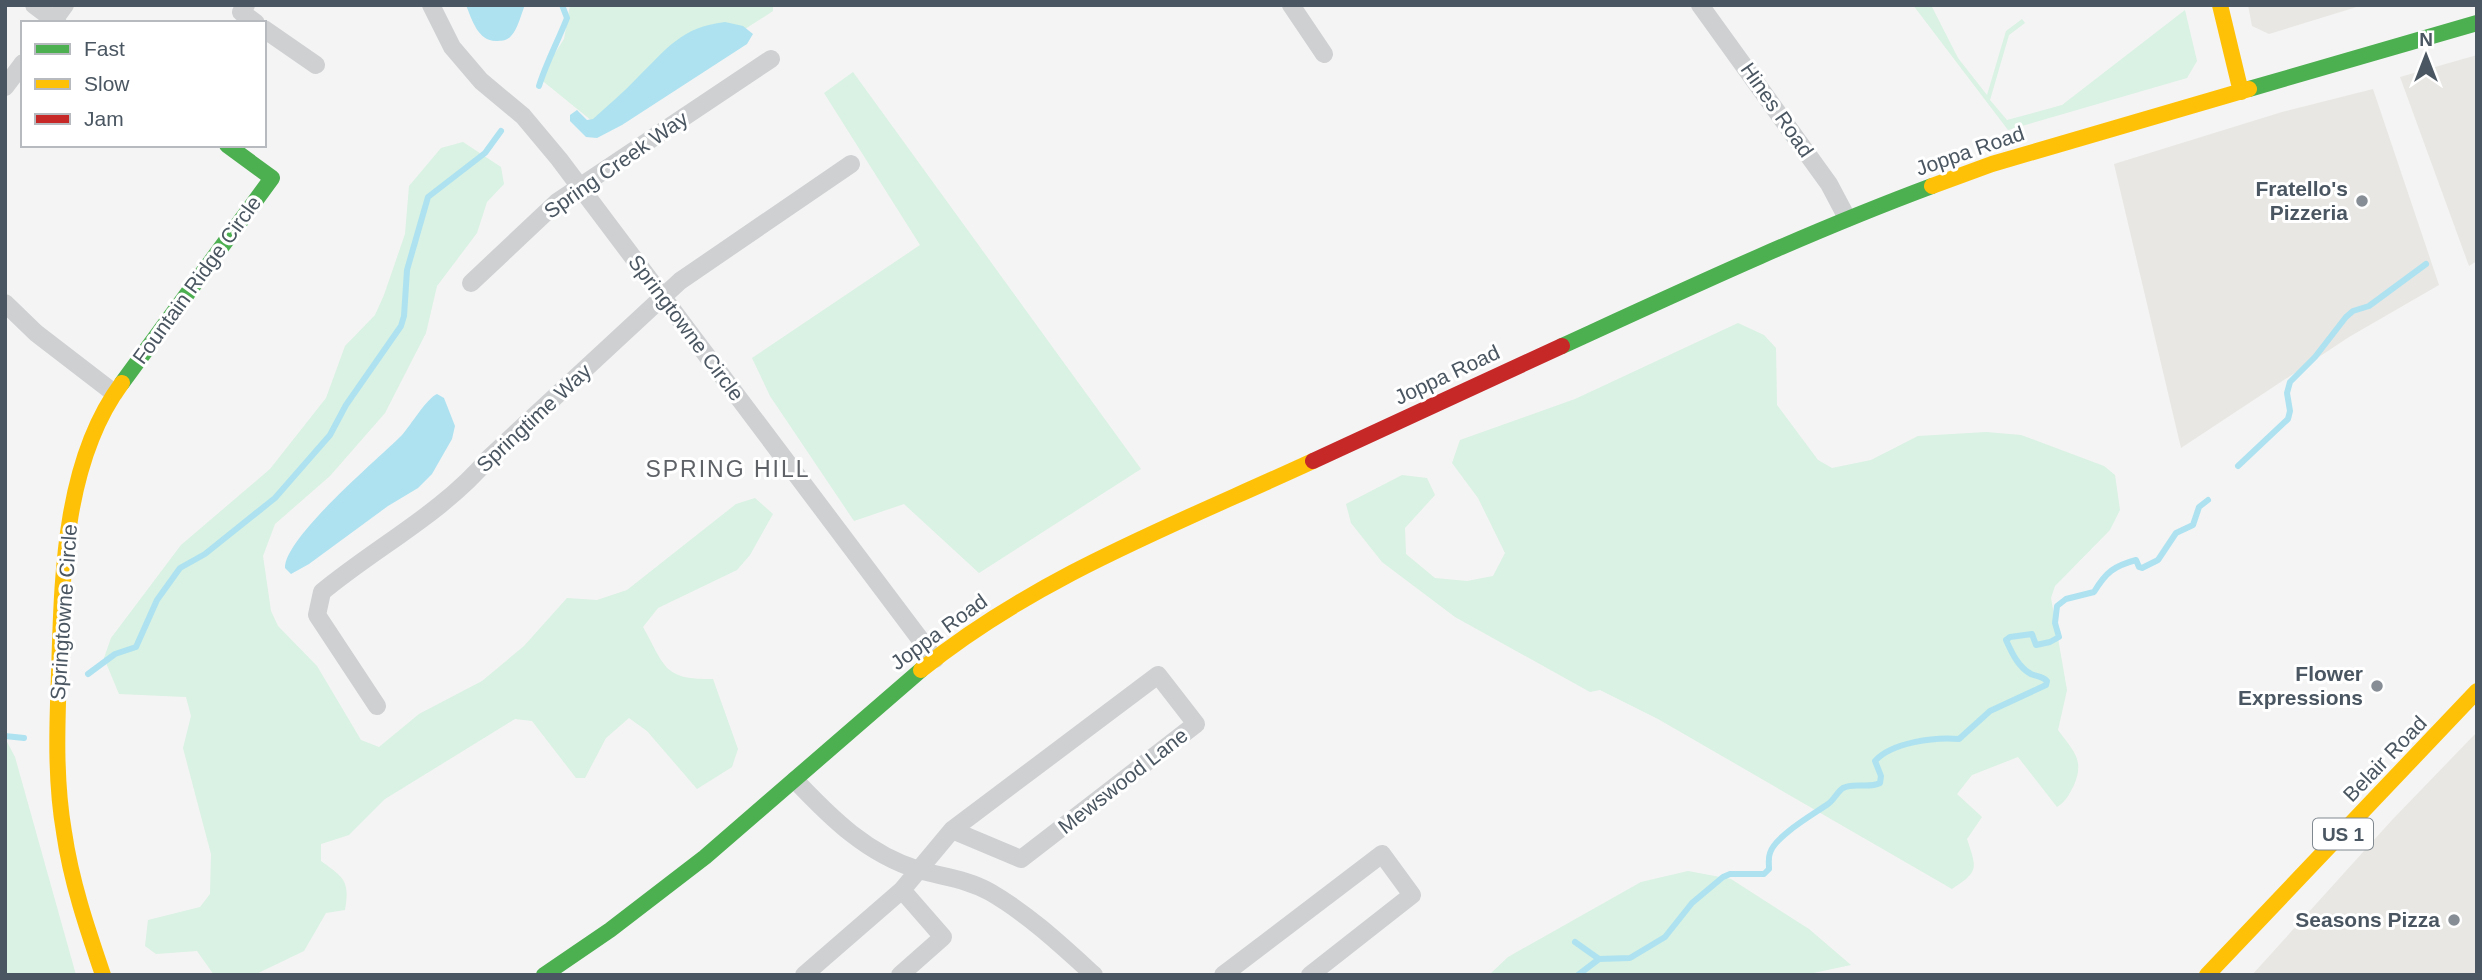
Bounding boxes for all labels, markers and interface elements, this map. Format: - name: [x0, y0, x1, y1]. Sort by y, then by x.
- legend: [21, 21, 266, 147]
- north arrow: [2391, 21, 2461, 91]
- text: N: [2419, 29, 2433, 50]
- text: Fast: [84, 37, 125, 60]
- street label: Hines Road: [1737, 58, 1818, 161]
- text: Slow: [84, 72, 130, 95]
- street label: Spring Creek Way: [540, 106, 692, 223]
- text: Jam: [84, 107, 124, 130]
- street label: Joppa Road: [1913, 121, 2027, 180]
- place label: Fratello's Pizzeria: [2255, 177, 2348, 224]
- street label: Fountain Ridge Circle: [128, 191, 265, 368]
- marker: Fratello's Pizzeria: [2354, 193, 2370, 209]
- street label: Springtowne Circle: [624, 250, 749, 405]
- street label: Joppa Road: [1391, 340, 1503, 409]
- street label: Springtime Way: [472, 359, 596, 476]
- district label: SPRING HILL: [645, 456, 811, 482]
- street label: Springtowne Circle: [46, 523, 81, 701]
- street label: Joppa Road: [886, 589, 991, 674]
- place label: Flower Expressions: [2238, 662, 2363, 709]
- marker: Flower Expressions: [2369, 678, 2385, 694]
- street label: Belair Road: [2338, 711, 2431, 806]
- street label: Mewswood Lane: [1054, 723, 1192, 838]
- road number: US 1: [2313, 818, 2373, 849]
- place label: Seasons Pizza: [2295, 908, 2440, 931]
- marker: Seasons Pizza: [2446, 912, 2462, 928]

